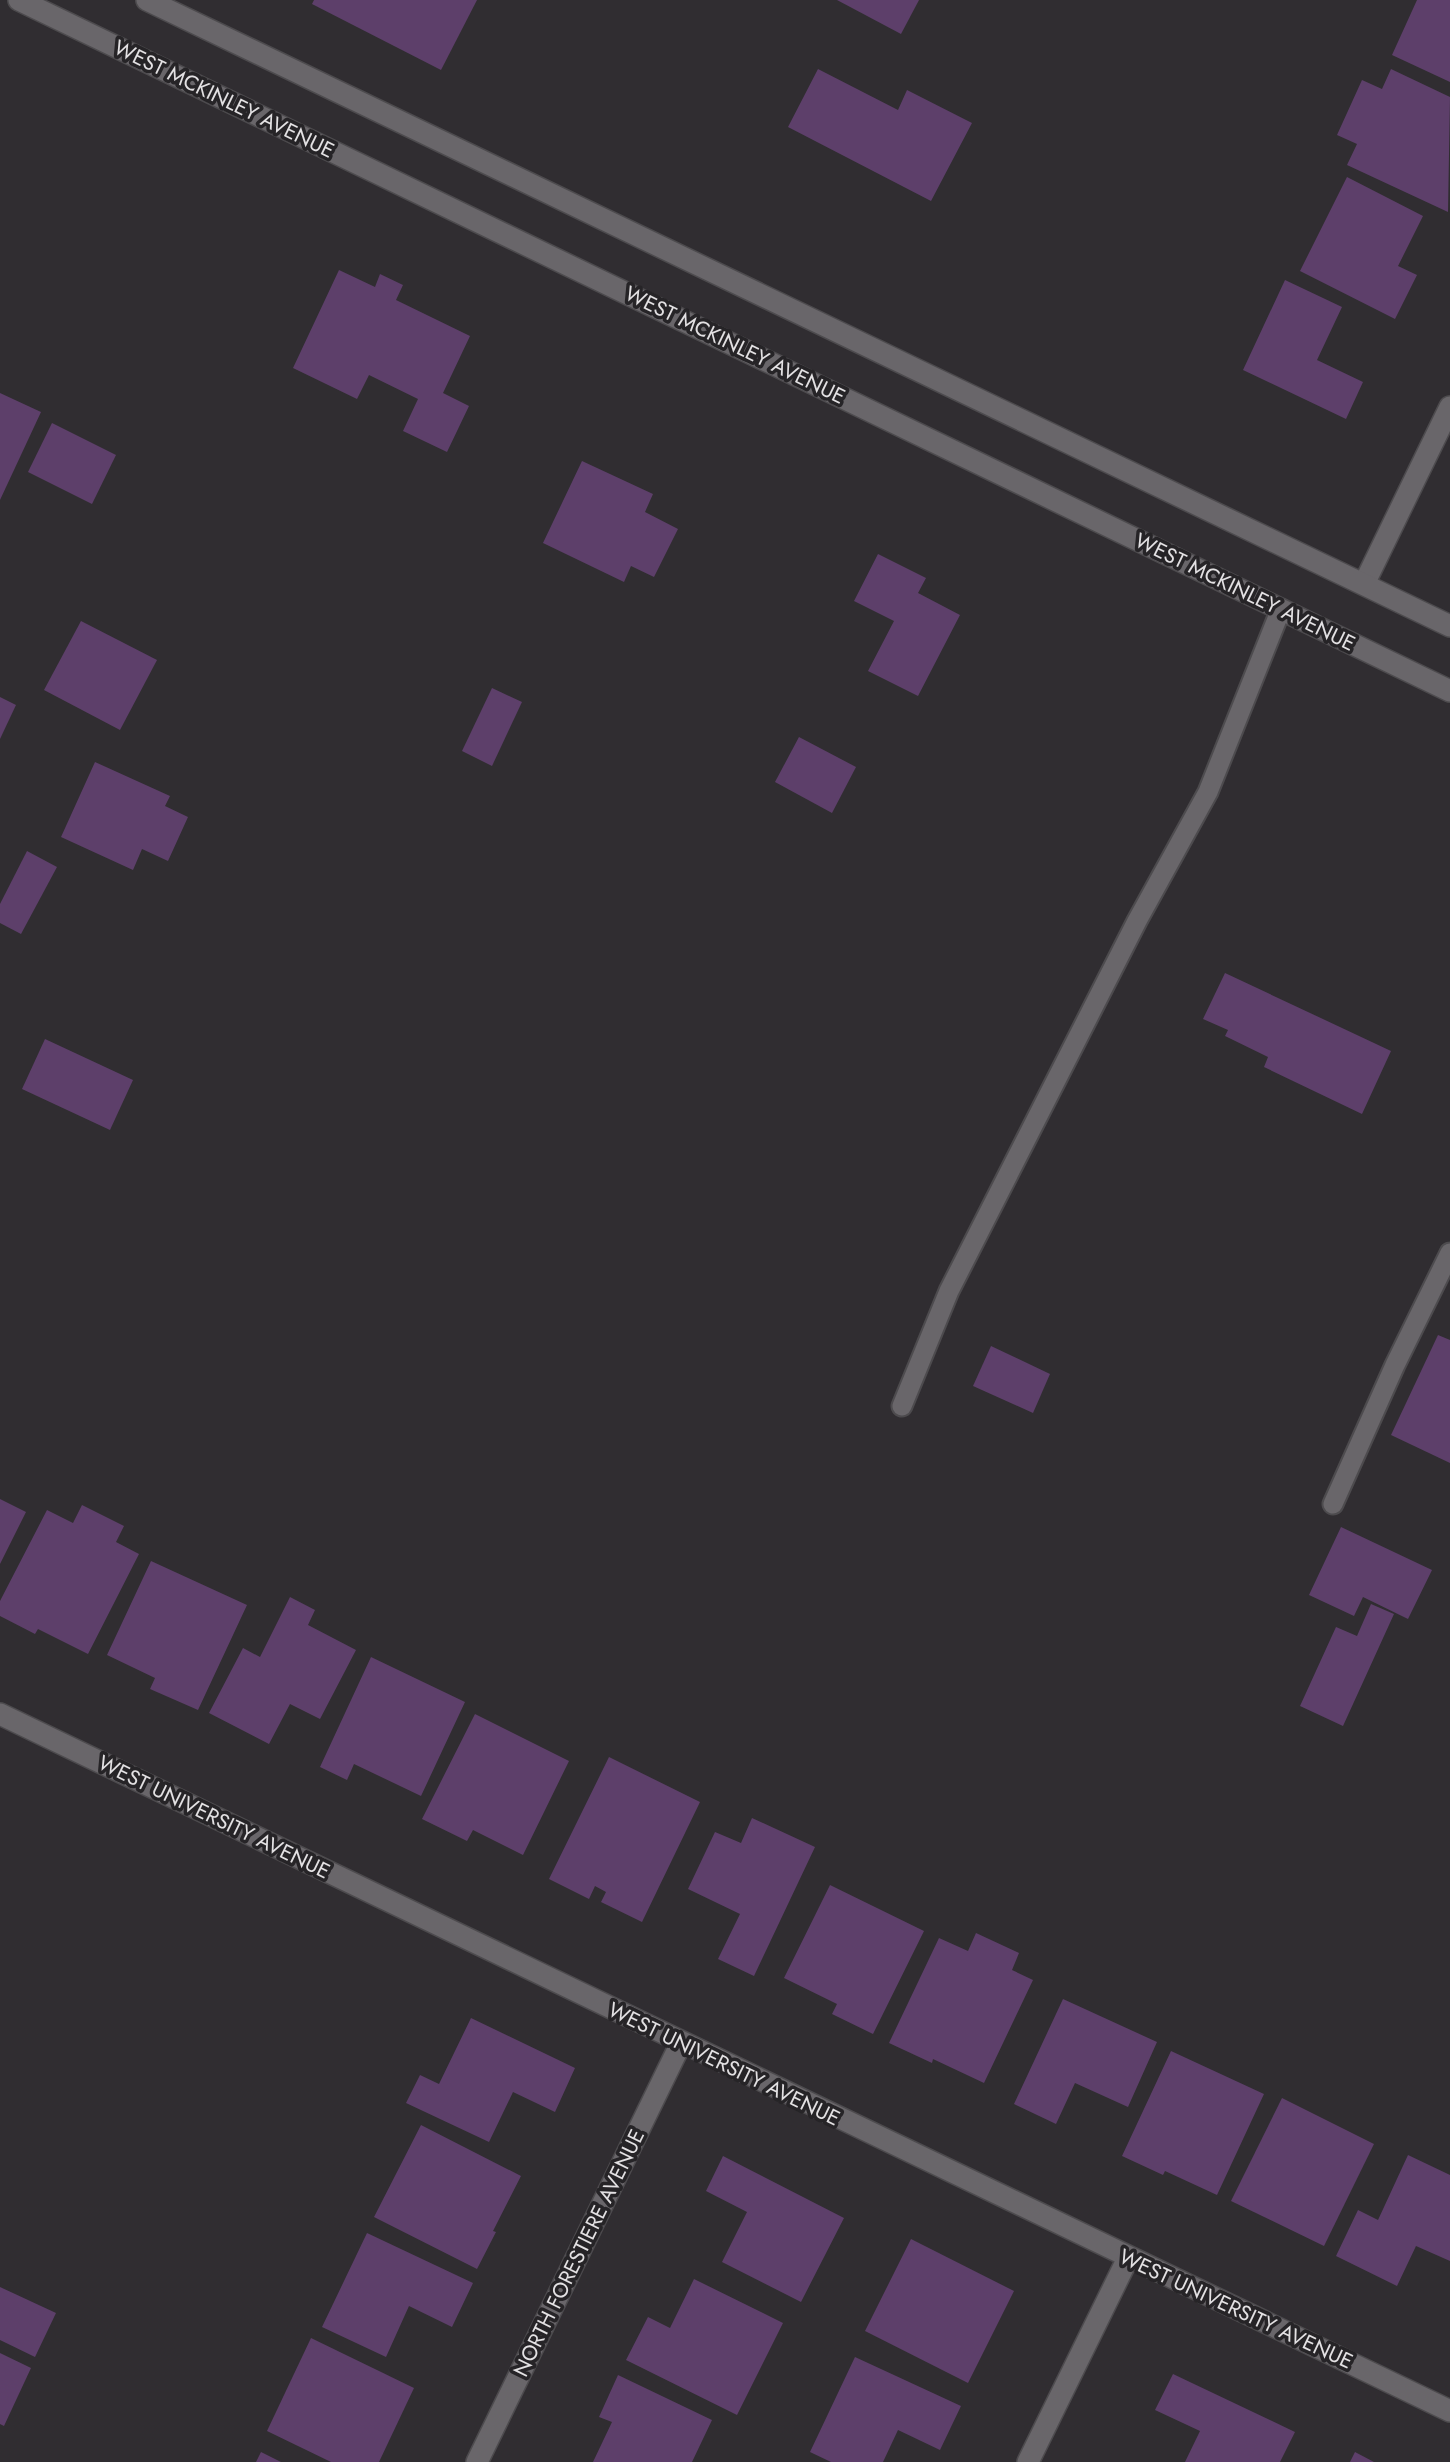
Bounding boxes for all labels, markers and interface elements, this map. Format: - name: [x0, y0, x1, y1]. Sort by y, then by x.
- street label: WEST MCKINLEY AVENUE: [109, 33, 339, 165]
- street label: WEST MCKINLEY AVENUE: [620, 279, 850, 411]
- street label: WEST MCKINLEY AVENUE: [1130, 526, 1360, 658]
- street label: WEST UNIVERSITY AVENUE: [93, 1748, 335, 1886]
- street label: WEST UNIVERSITY AVENUE: [603, 1995, 845, 2133]
- street label: NORTH FORESTIERE AVENUE: [506, 2124, 652, 2382]
- street label: WEST UNIVERSITY AVENUE: [1114, 2242, 1358, 2376]

